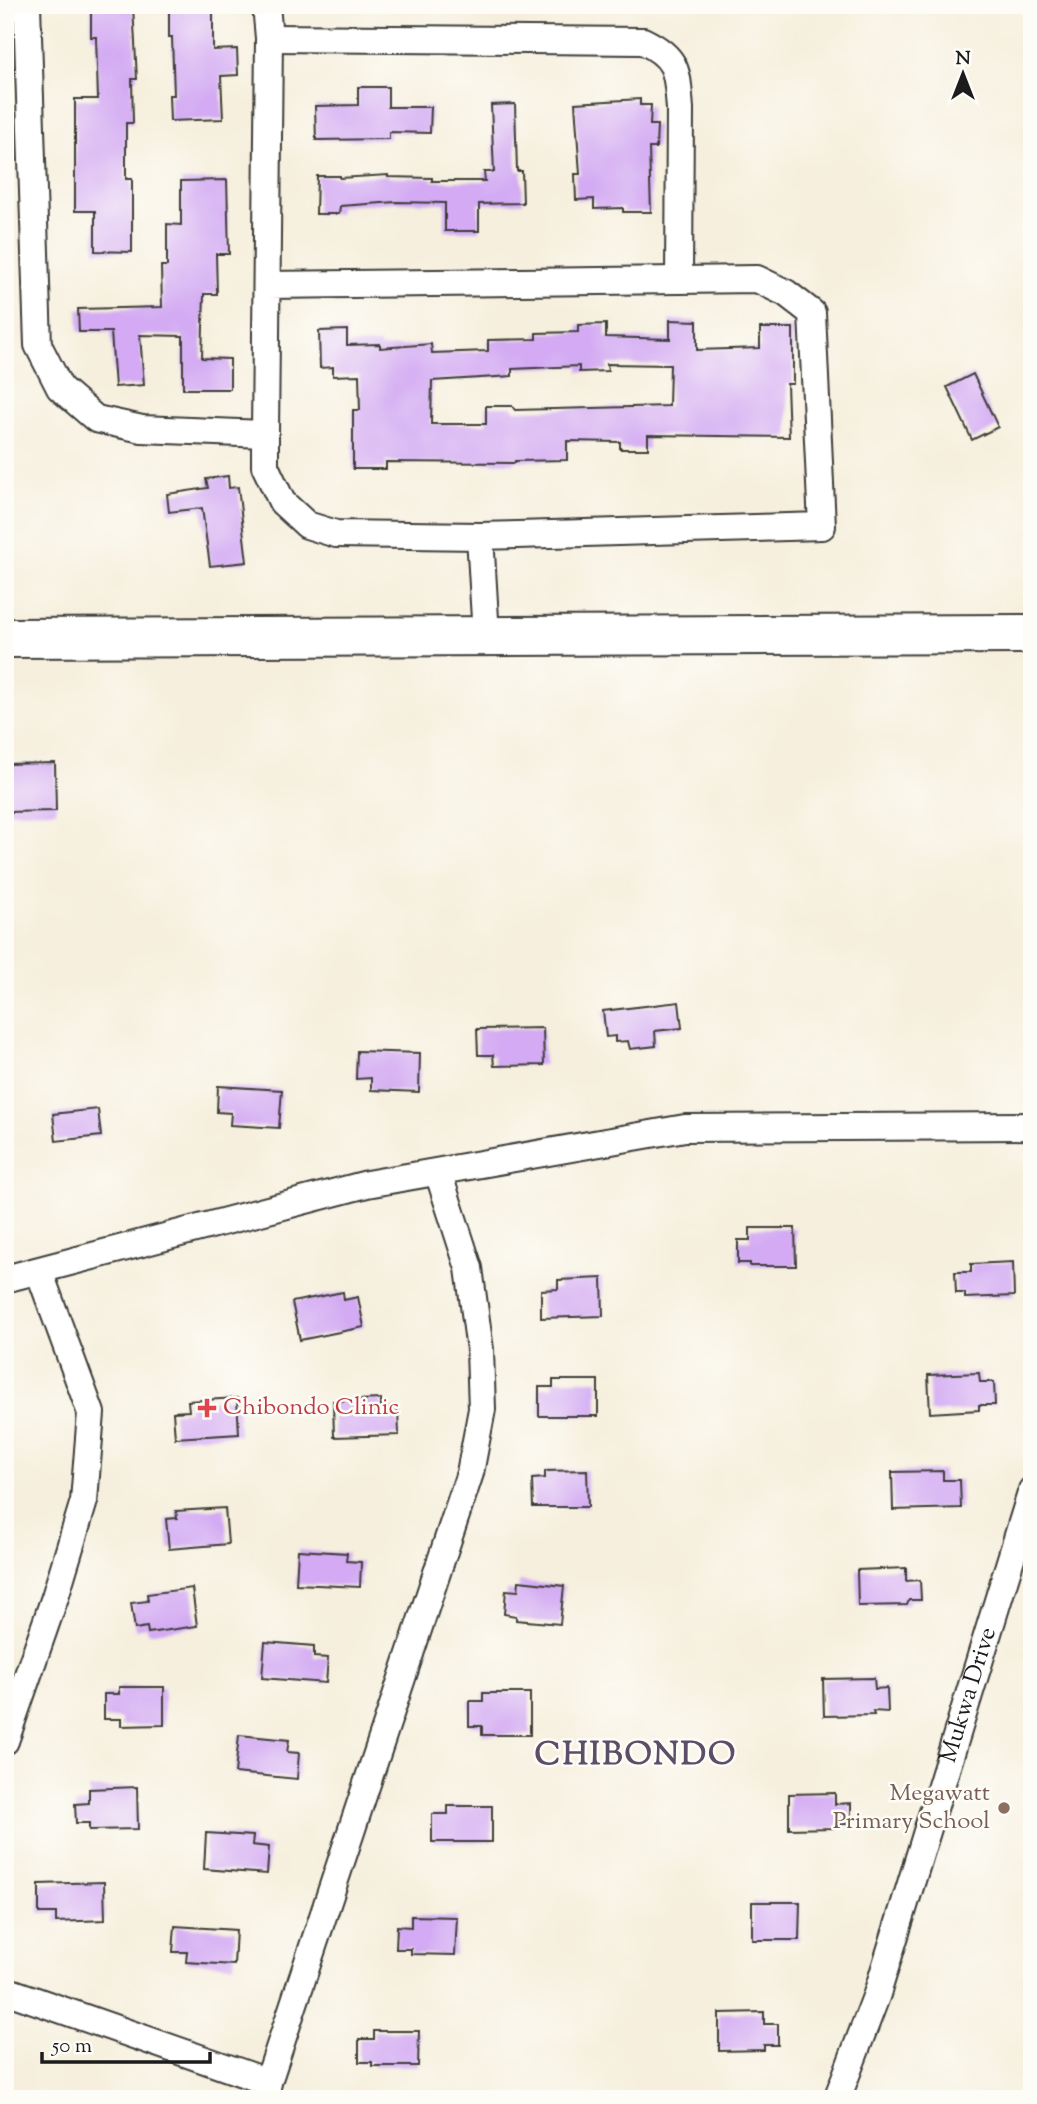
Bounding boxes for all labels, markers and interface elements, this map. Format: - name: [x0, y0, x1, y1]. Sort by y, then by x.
- north arrow: [928, 38, 998, 108]
- text: N: [955, 46, 971, 73]
- place label: Chibondo Clinic: [223, 1391, 400, 1425]
- marker: Chibondo Clinic: [197, 1398, 217, 1418]
- street label: Mukwa Drive: [932, 1623, 1006, 1767]
- district label: CHIBONDO: [535, 1733, 737, 1779]
- place label: Megawatt Primary School: [833, 1777, 990, 1839]
- marker: Megawatt Primary School: [996, 1800, 1012, 1816]
- scale bar: [42, 2020, 210, 2064]
- text: 50 m: [51, 2032, 92, 2062]

